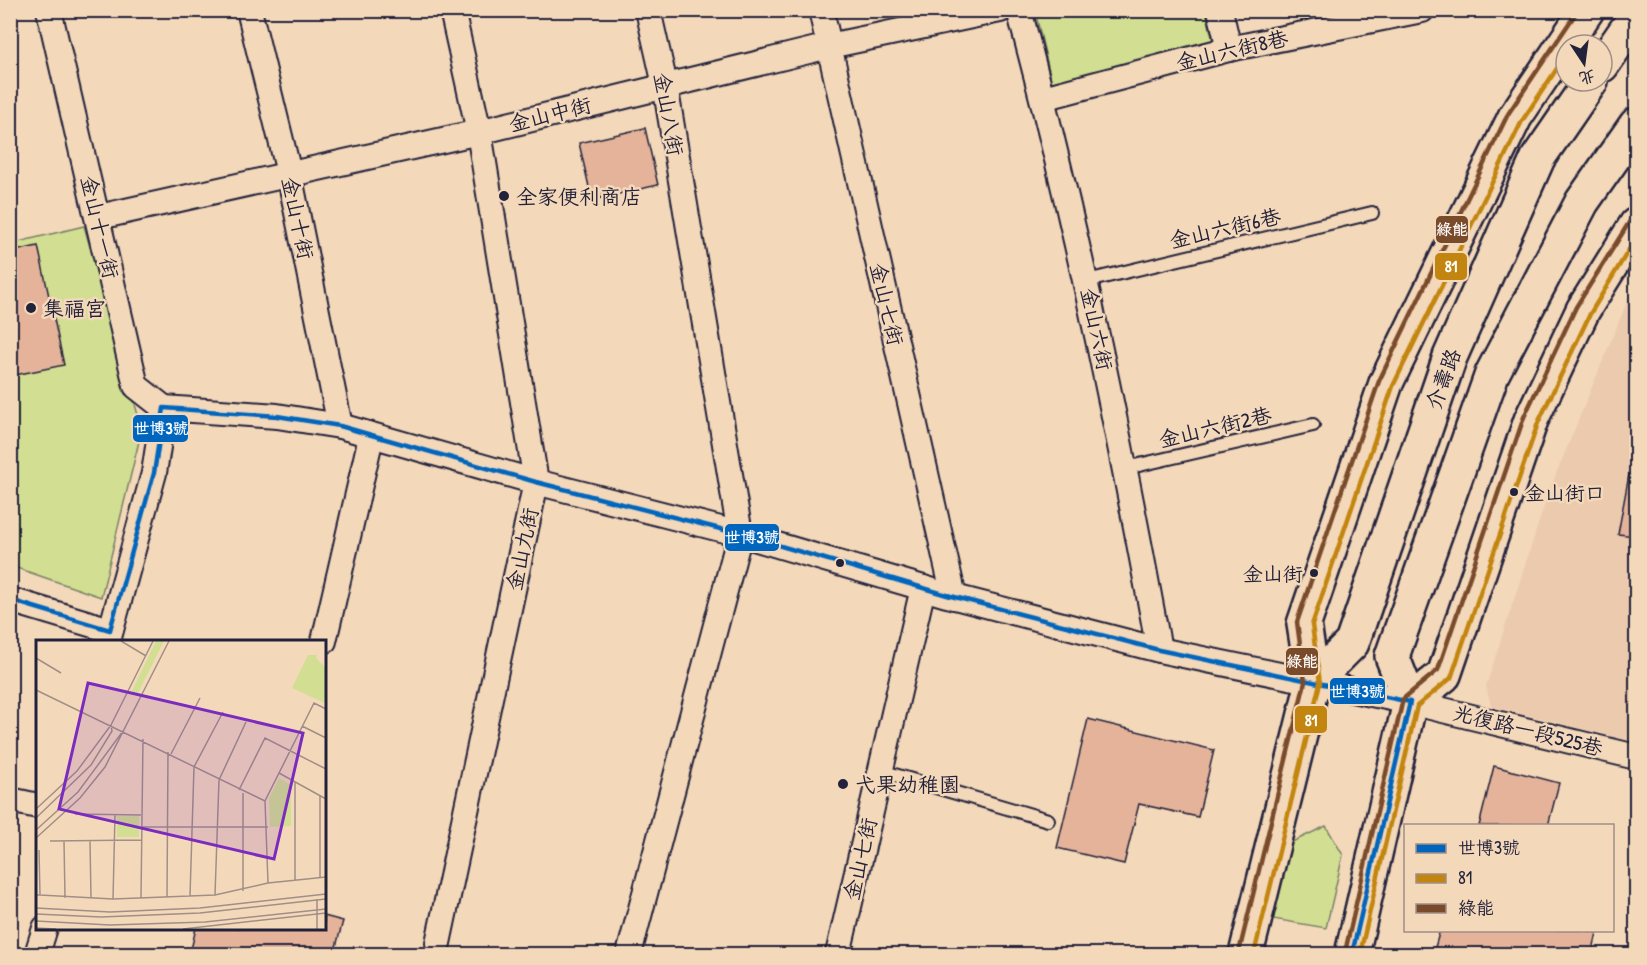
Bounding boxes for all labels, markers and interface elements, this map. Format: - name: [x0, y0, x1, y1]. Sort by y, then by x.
- street label: 金山六街8巷: [1173, 23, 1291, 77]
- north arrow: [1554, 33, 1614, 93]
- text: 北: [1577, 65, 1598, 90]
- street label: 金山八街: [647, 70, 691, 158]
- street label: 金山中街: [506, 90, 594, 138]
- street label: 金山十一街: [74, 173, 126, 281]
- street label: 金山十街: [275, 174, 321, 262]
- place label: 全家便利商店: [516, 182, 642, 211]
- marker: 全家便利商店: [497, 189, 511, 203]
- street label: 金山六街6巷: [1166, 201, 1284, 255]
- line badge: 綠能: [1435, 215, 1469, 244]
- text: 綠能: [1436, 218, 1468, 240]
- line badge: 81: [1434, 252, 1468, 281]
- text: 81: [1445, 255, 1458, 277]
- street label: 金山七街: [863, 260, 911, 348]
- street label: 金山六街: [1074, 285, 1120, 373]
- place label: 集福宮: [43, 294, 106, 323]
- marker: 集福宮: [24, 301, 38, 315]
- street label: 介壽路: [1419, 344, 1467, 414]
- street label: 金山六街2巷: [1156, 400, 1274, 454]
- line badge: 世博3號: [132, 414, 189, 443]
- text: 世博3號: [133, 417, 189, 439]
- place label: 金山街口: [1525, 479, 1605, 506]
- marker: 金山街口: [1508, 486, 1520, 498]
- street label: 金山九街: [499, 505, 545, 593]
- line badge: 世博3號: [724, 523, 780, 552]
- text: 世博3號: [724, 526, 780, 548]
- unlabelled marker: [834, 557, 846, 569]
- place label: 金山街: [1243, 560, 1303, 587]
- marker: 金山街: [1308, 567, 1320, 579]
- inset map: [36, 640, 326, 929]
- line badge: 綠能: [1285, 647, 1319, 676]
- text: 綠能: [1286, 650, 1318, 672]
- line badge: 世博3號: [1329, 677, 1386, 705]
- text: 世博3號: [1329, 680, 1385, 702]
- street label: 光復路一段525巷: [1450, 697, 1606, 763]
- line badge: 81: [1294, 705, 1328, 734]
- text: 81: [1305, 709, 1318, 731]
- place label: 弋果幼稚園: [855, 770, 960, 799]
- marker: 弋果幼稚園: [836, 777, 850, 791]
- street label: 金山七街: [836, 815, 884, 903]
- legend: [1404, 824, 1614, 932]
- text: 世博3號: [1458, 835, 1520, 860]
- text: 81: [1458, 865, 1472, 890]
- text: 綠能: [1458, 895, 1494, 920]

